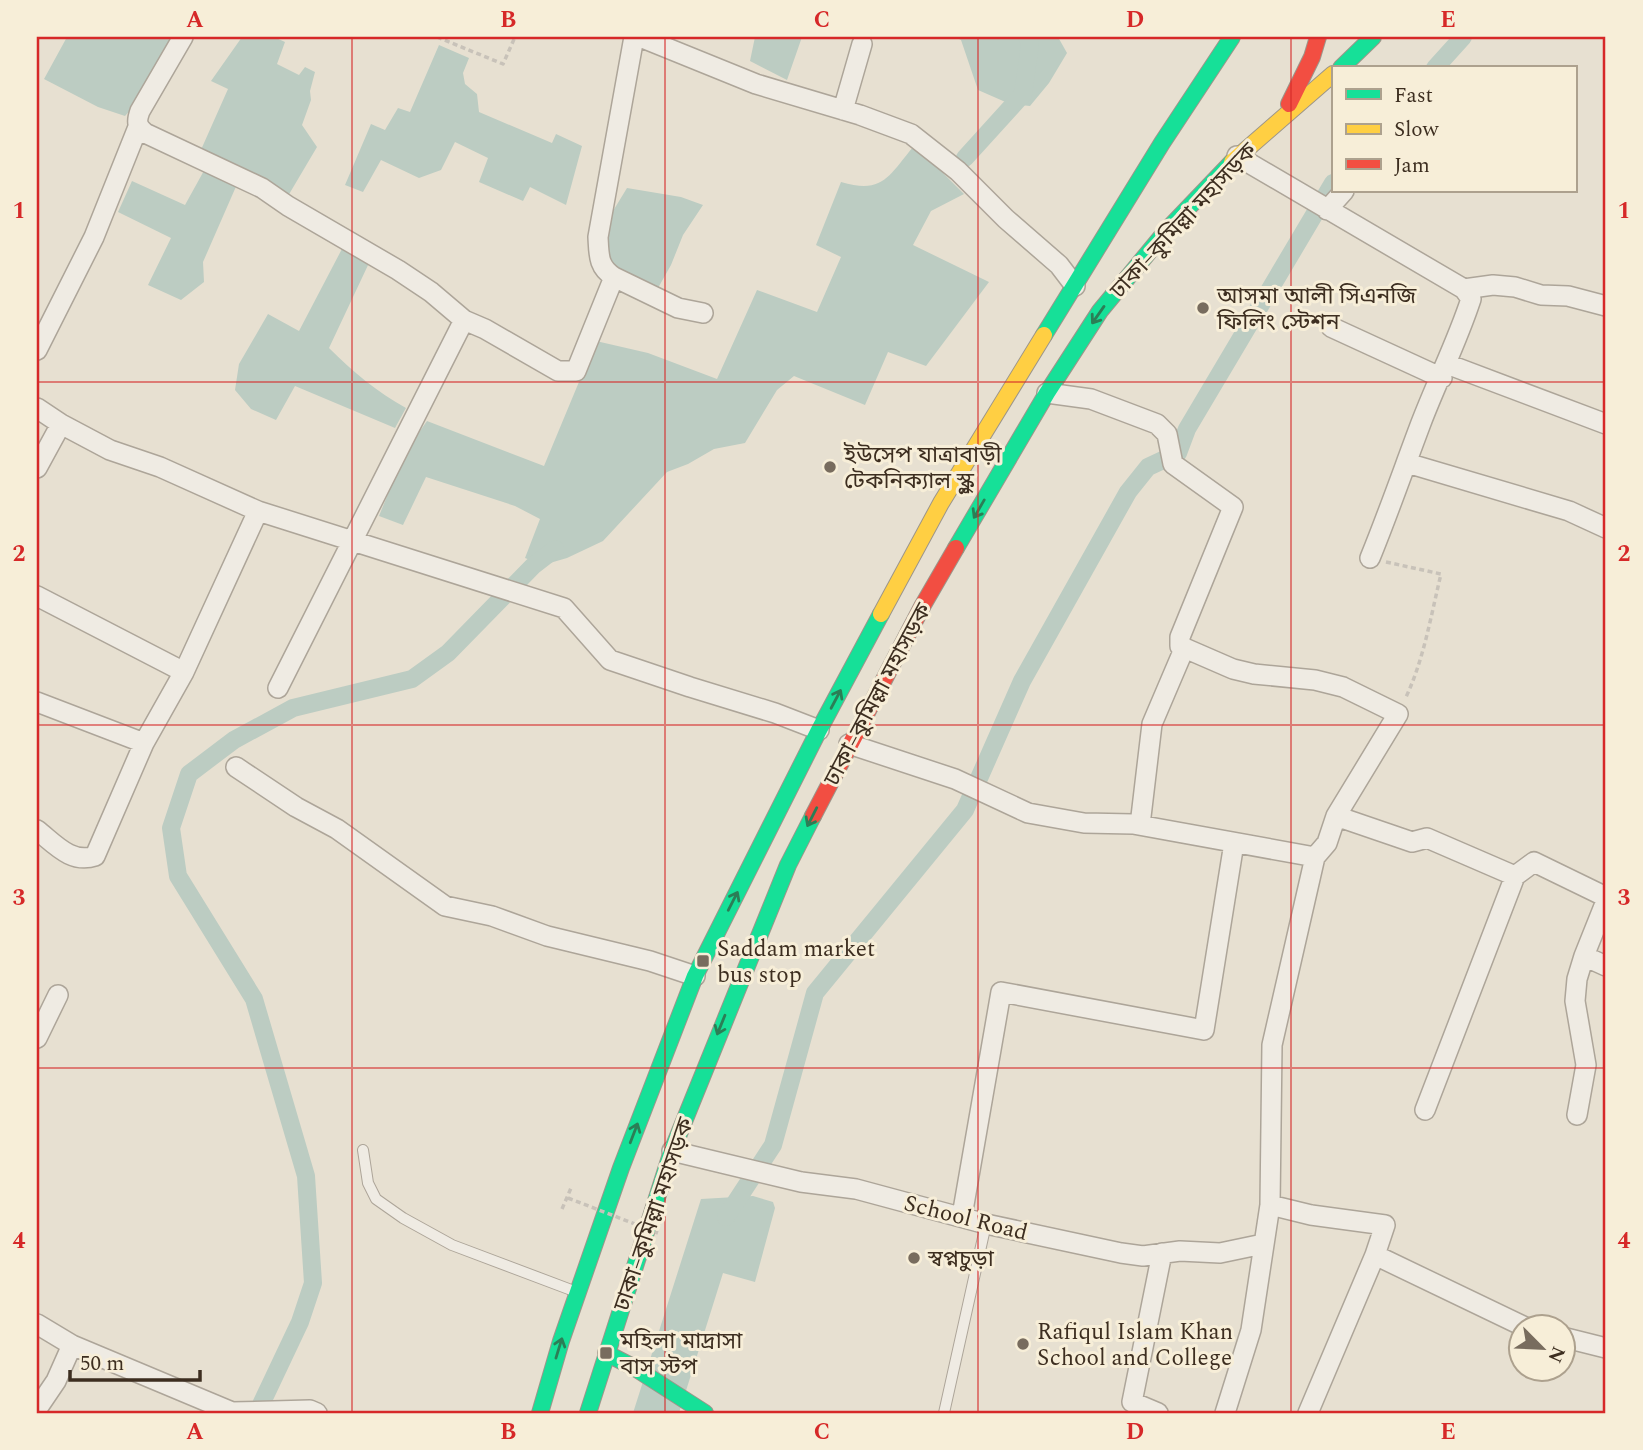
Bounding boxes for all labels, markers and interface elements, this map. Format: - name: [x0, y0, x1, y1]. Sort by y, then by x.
- text: A: [186, 3, 204, 38]
- text: B: [500, 3, 516, 38]
- text: C: [814, 3, 830, 38]
- text: D: [1126, 3, 1144, 38]
- text: E: [1440, 3, 1456, 38]
- legend: [1332, 66, 1576, 192]
- text: Fast: [1394, 80, 1433, 112]
- text: Slow: [1394, 114, 1440, 146]
- street label: ঢাকা–কুমিল্লা মহাসড়ক: [1102, 135, 1266, 308]
- text: Jam: [1394, 150, 1430, 182]
- text: 1: [13, 194, 25, 229]
- text: 1: [1618, 194, 1630, 229]
- place label: আসমা আলী সিএনজি ফিলিং স্টেশন: [1216, 279, 1417, 340]
- marker: আসমা আলী সিএনজি ফিলিং স্টেশন: [1195, 300, 1211, 316]
- one-way arrow: [1091, 305, 1105, 324]
- place label: ইউসেপ যাত্রাবাড়ী টেকনিক্যাল স্কুল: [843, 438, 1003, 499]
- marker: ইউসেপ যাত্রাবাড়ী টেকনিক্যাল স্কুল: [822, 459, 838, 475]
- one-way arrow: [972, 499, 986, 519]
- text: 2: [13, 537, 26, 572]
- text: 2: [1618, 537, 1631, 572]
- street label: ঢাকা–কুমিল্লা মহাসড়ক: [815, 597, 942, 793]
- one-way arrow: [829, 689, 843, 709]
- one-way arrow: [805, 806, 819, 827]
- text: 3: [13, 881, 26, 916]
- text: 3: [1618, 881, 1631, 916]
- one-way arrow: [726, 891, 740, 912]
- place label: Saddam market bus stop: [717, 932, 875, 993]
- marker: Saddam market bus stop: [695, 953, 711, 969]
- one-way arrow: [714, 1014, 727, 1035]
- street label: ঢাকা–কুমিল্লা মহাসড়ক: [605, 1113, 704, 1317]
- one-way arrow: [629, 1123, 642, 1145]
- street label: School Road: [900, 1186, 1031, 1251]
- text: 4: [13, 1224, 26, 1259]
- text: 4: [1618, 1224, 1631, 1259]
- place label: স্বপ্নচুড়া: [927, 1242, 995, 1277]
- marker: স্বপ্নচুড়া: [906, 1250, 922, 1266]
- north arrow: [1506, 1314, 1576, 1384]
- place label: Rafiqul Islam Khan School and College: [1037, 1315, 1233, 1376]
- place label: মহিলা মাদ্রাসা বাস স্টপ: [619, 1324, 743, 1385]
- marker: Rafiqul Islam Khan School and College: [1015, 1336, 1031, 1352]
- one-way arrow: [553, 1337, 566, 1359]
- scale bar: [70, 1338, 200, 1382]
- text: N: [1540, 1341, 1573, 1367]
- marker: মহিলা মাদ্রাসা বাস স্টপ: [598, 1345, 614, 1361]
- text: 50 m: [80, 1348, 124, 1380]
- text: A: [186, 1415, 204, 1450]
- text: B: [500, 1415, 516, 1450]
- text: C: [814, 1415, 830, 1450]
- text: D: [1126, 1415, 1144, 1450]
- text: E: [1440, 1415, 1456, 1450]

